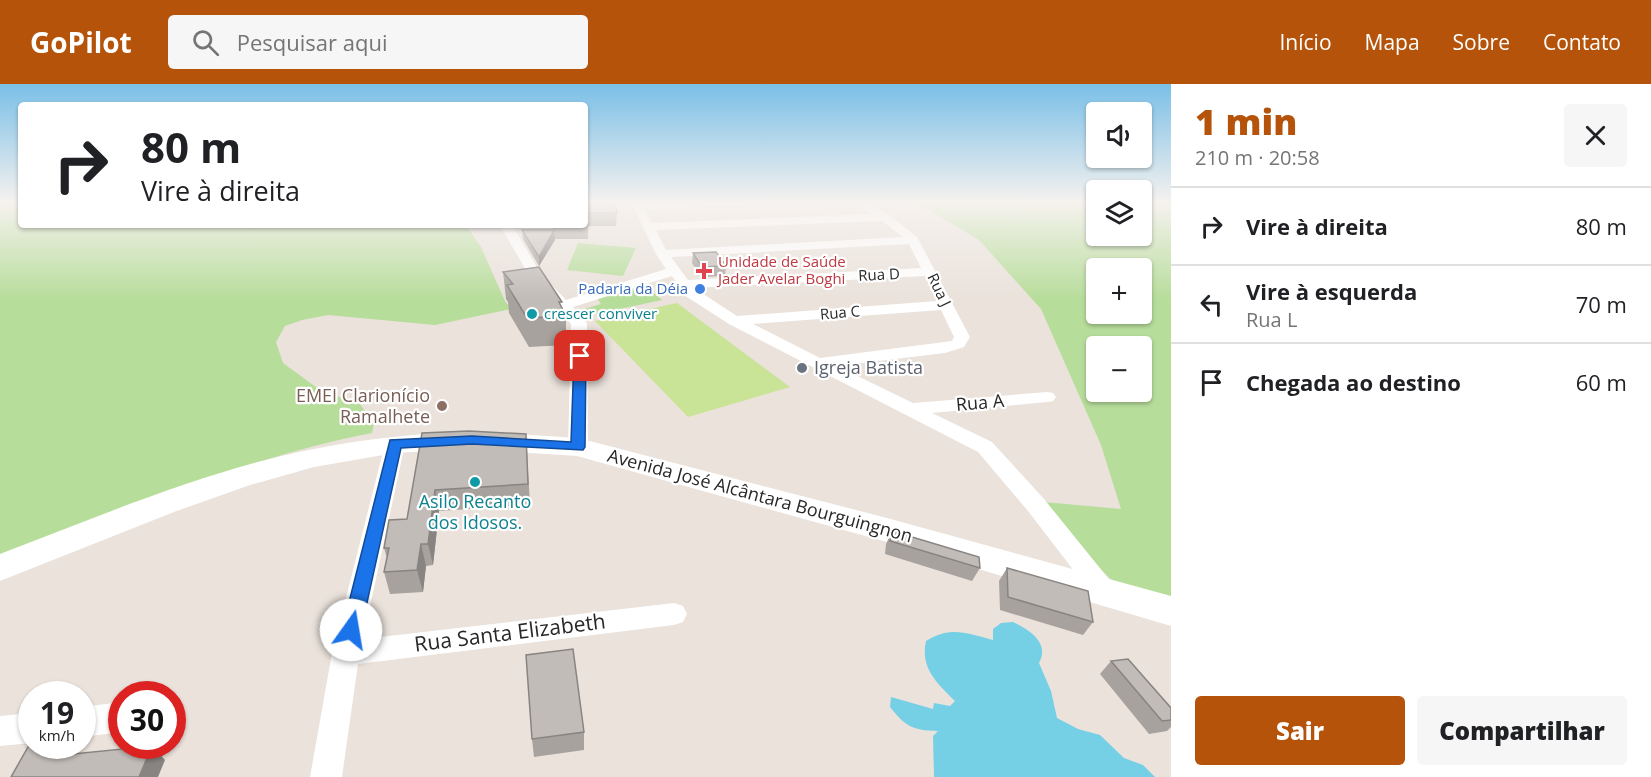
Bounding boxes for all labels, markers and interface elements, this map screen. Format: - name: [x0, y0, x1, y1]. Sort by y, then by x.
- search box: [168, 15, 588, 69]
- text: GoPilot: [30, 23, 132, 61]
- icon: search: [189, 26, 222, 59]
- text: Pesquisar aqui: [237, 27, 388, 57]
- text: Início: [1279, 28, 1332, 56]
- text: Mapa: [1365, 28, 1420, 56]
- text: Sobre: [1453, 28, 1510, 56]
- text: Contato: [1543, 28, 1621, 56]
- text: 1 min: [1195, 97, 1297, 146]
- map controls: [1086, 102, 1152, 402]
- button: sound: [1086, 102, 1152, 168]
- button: close: [1564, 104, 1627, 167]
- text: 80 m: [141, 118, 241, 175]
- icon: right: [42, 126, 120, 204]
- text: 210 m · 20:58: [1195, 144, 1320, 171]
- text: Vire à direita: [141, 172, 300, 209]
- button: layers: [1086, 180, 1152, 246]
- icon: right: [1195, 210, 1228, 243]
- text: Vire à direita: [1246, 211, 1388, 241]
- text: 80 m: [1576, 211, 1627, 241]
- place label: Unidade de Saúde Jader Avelar Boghi: [716, 251, 846, 288]
- button: +: [1086, 258, 1152, 324]
- marker: Unidade de Saúde Jader Avelar Boghi: [695, 262, 713, 280]
- street label: Rua D: [858, 263, 900, 285]
- street label: Rua J: [923, 270, 956, 310]
- text: Vire à esquerda: [1246, 276, 1417, 306]
- place label: Padaria da Déia: [578, 278, 688, 298]
- marker: Padaria da Déia: [693, 282, 707, 296]
- icon: left: [1195, 288, 1228, 321]
- text: 70 m: [1576, 289, 1627, 319]
- street label: Rua C: [819, 300, 861, 324]
- place label: crescer conviver: [544, 303, 657, 323]
- text: Rua L: [1246, 306, 1297, 333]
- marker: crescer conviver: [525, 307, 539, 321]
- pin: [554, 330, 605, 381]
- button: −: [1086, 336, 1152, 402]
- icon: arrive: [563, 339, 596, 372]
- place label: Igreja Batista: [814, 355, 923, 379]
- marker: Igreja Batista: [795, 361, 809, 375]
- icon: arrive: [1195, 366, 1228, 399]
- text: Chegada ao destino: [1246, 367, 1461, 397]
- text: 60 m: [1576, 367, 1627, 397]
- place label: EMEI Clarionício Ramalhete: [296, 383, 430, 428]
- street label: Rua A: [955, 388, 1006, 416]
- marker: EMEI Clarionício Ramalhete: [435, 399, 449, 413]
- street label: Avenida José Alcântara Bourguingnon: [605, 443, 915, 547]
- marker: Asilo Recanto dos Idosos.: [468, 475, 482, 489]
- place label: Asilo Recanto dos Idosos.: [419, 489, 531, 534]
- position arrow: [319, 598, 383, 662]
- street label: Rua Santa Elizabeth: [413, 606, 607, 658]
- speed limit sign: 30: [108, 681, 186, 759]
- text: 19: [40, 692, 74, 733]
- button: Sair: [1195, 696, 1405, 765]
- button: Compartilhar: [1417, 696, 1627, 765]
- text: km/h: [39, 725, 75, 745]

